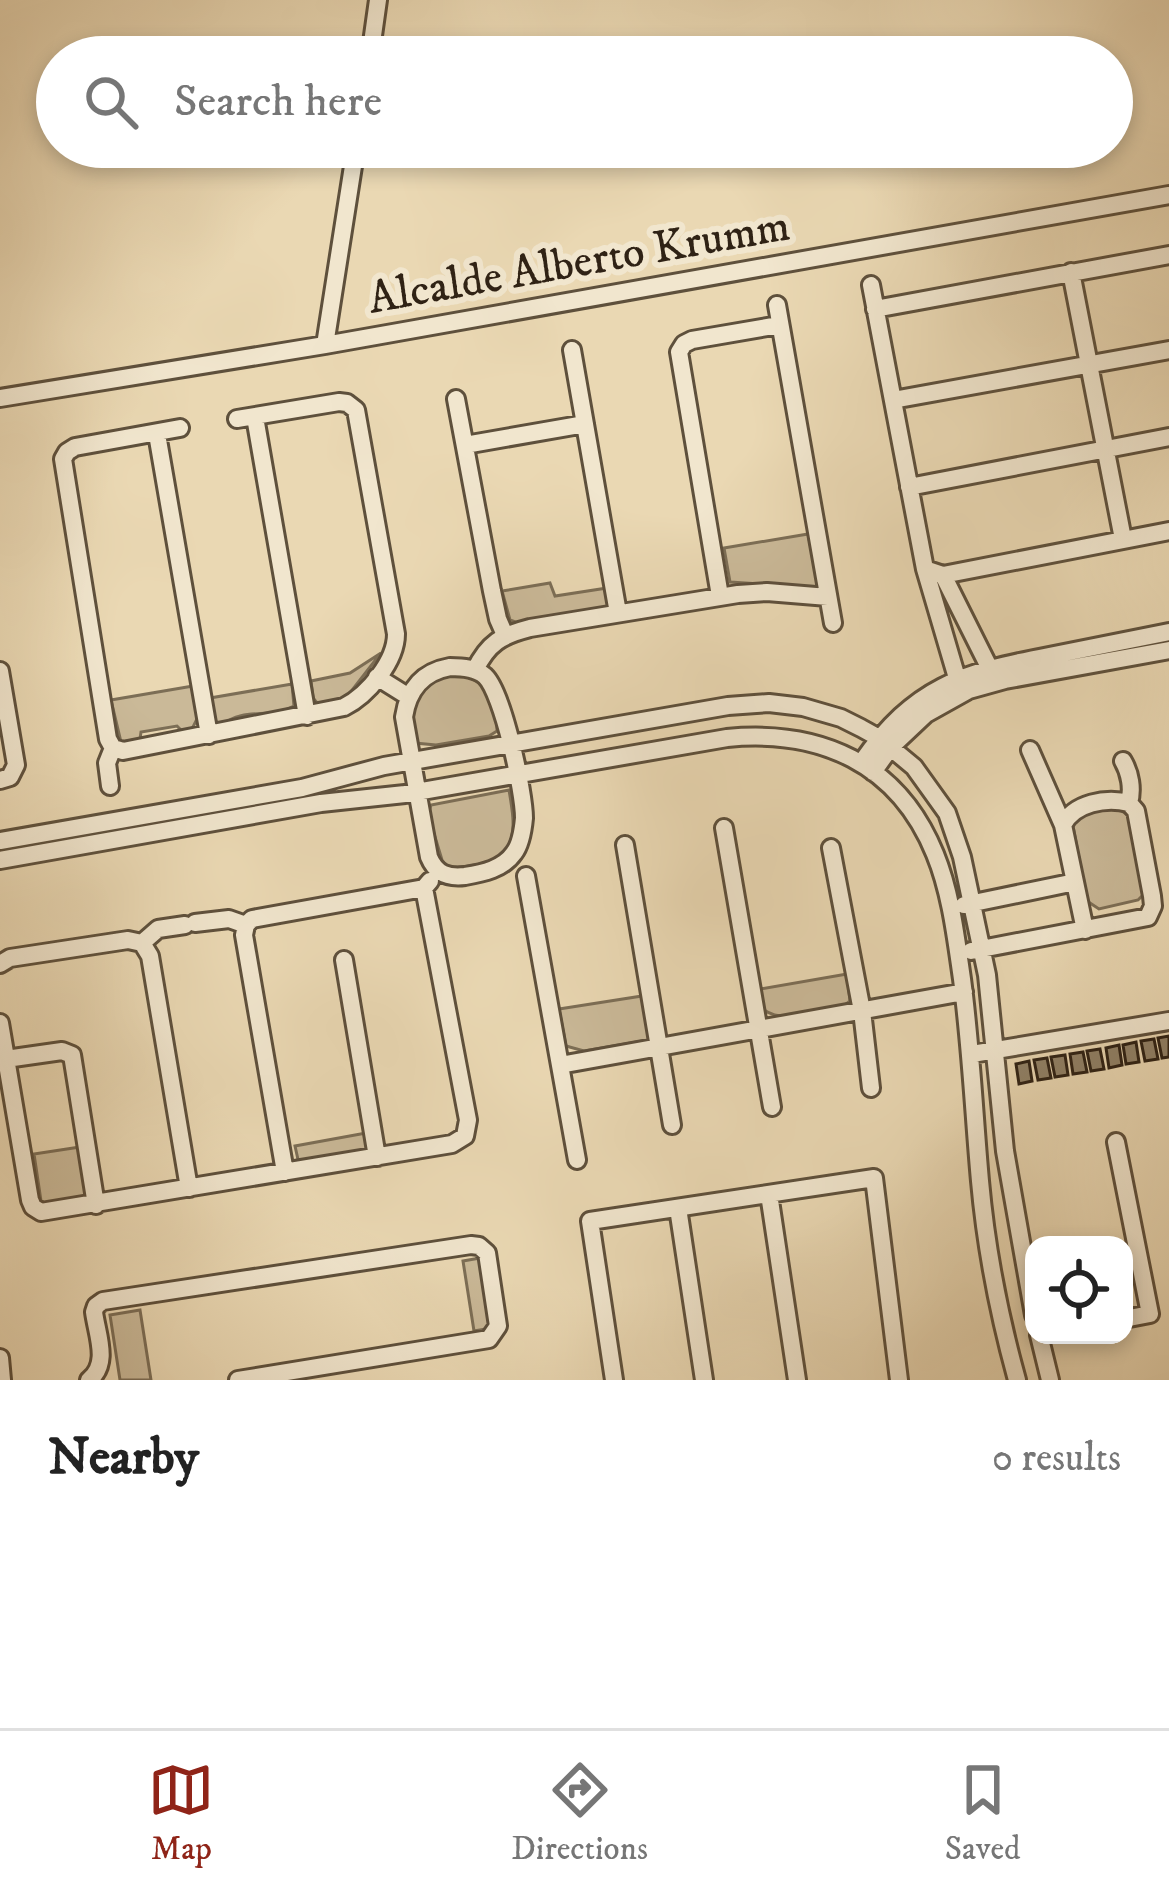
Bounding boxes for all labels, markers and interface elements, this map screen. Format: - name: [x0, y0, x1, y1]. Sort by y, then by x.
- search box: [36, 36, 1133, 168]
- icon: search: [78, 69, 144, 135]
- text: Search here: [174, 74, 382, 130]
- street label: Alcalde Alberto Krumm: [364, 198, 794, 328]
- map controls: [1025, 1236, 1133, 1344]
- button: locate: [1025, 1236, 1133, 1344]
- text: Nearby: [48, 1426, 199, 1490]
- text: 0 results: [992, 1434, 1121, 1483]
- tab: Map: [148, 1757, 214, 1870]
- tab: Directions: [511, 1757, 648, 1870]
- tab: Saved: [945, 1757, 1021, 1870]

